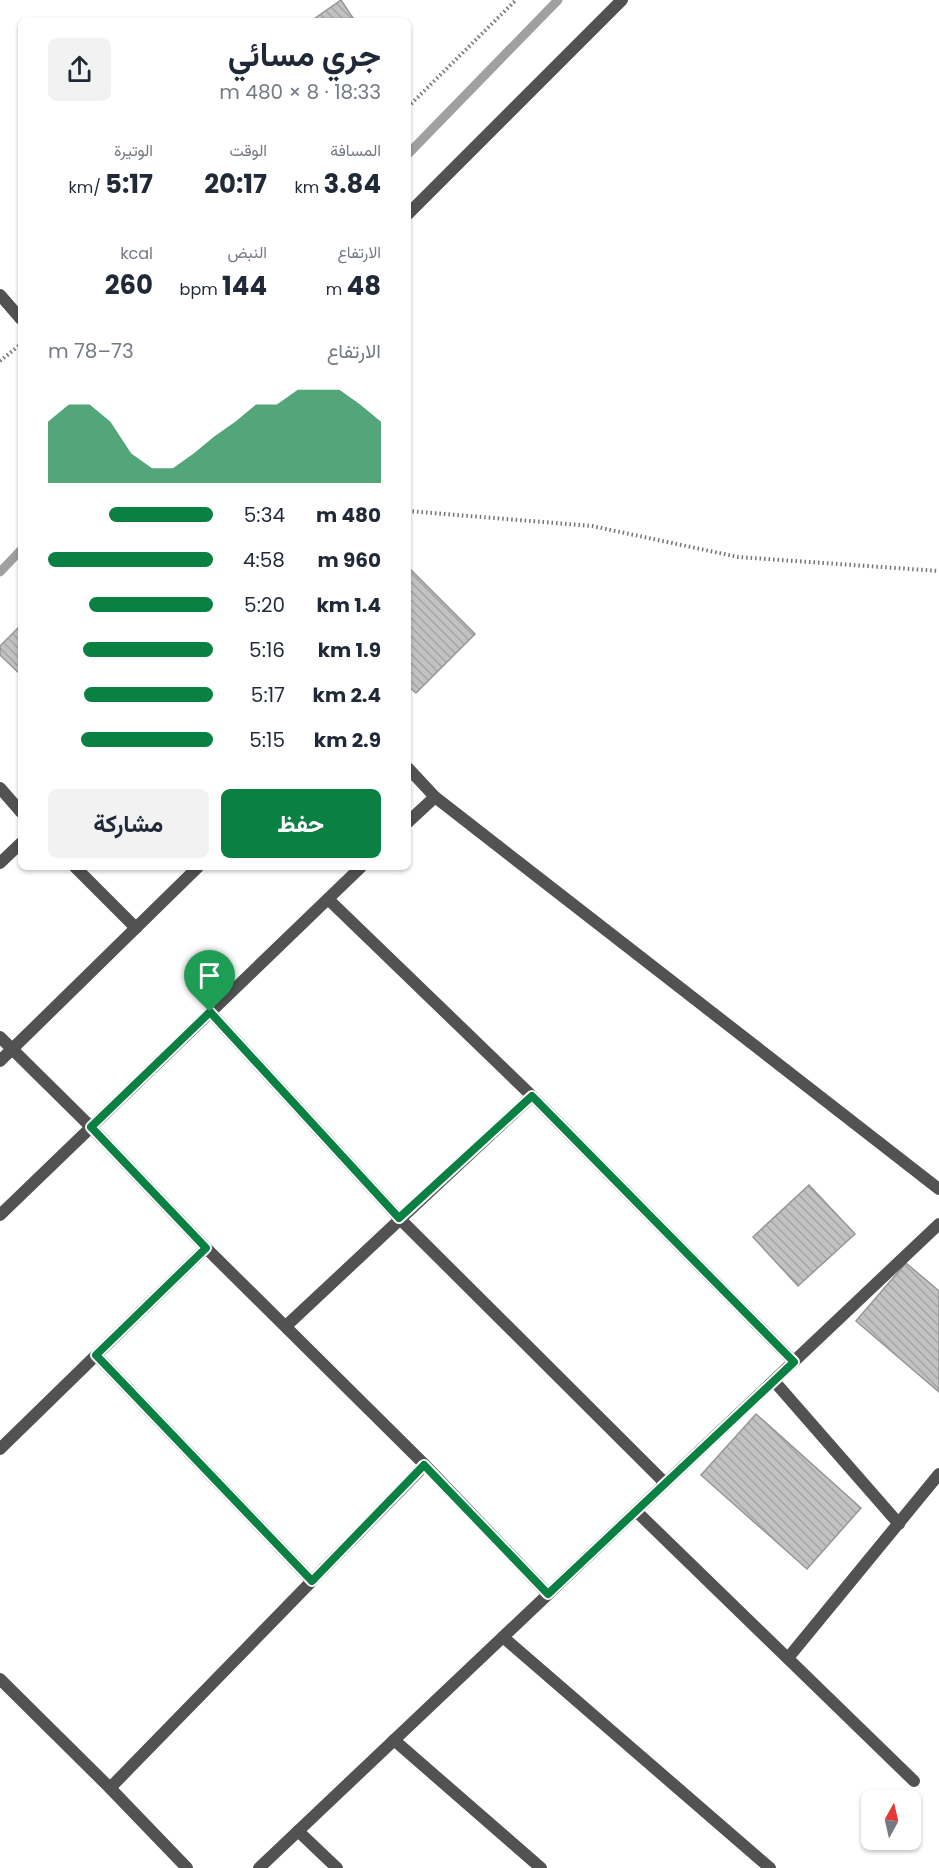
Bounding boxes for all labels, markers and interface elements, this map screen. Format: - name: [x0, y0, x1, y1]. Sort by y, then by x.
- text: جري مسائي: [228, 31, 381, 78]
- button: share: [48, 38, 111, 101]
- text: 18:33 · 8 × 480 m: [219, 78, 381, 106]
- text: الوتيرة: [114, 139, 153, 162]
- text: الوقت: [229, 139, 267, 162]
- text: المسافة: [330, 139, 381, 162]
- text: 5:17: [105, 166, 153, 202]
- text: 20:17: [204, 166, 267, 202]
- text: 3.84: [323, 166, 381, 202]
- text: /km: [68, 176, 105, 199]
- text: km: [294, 176, 323, 199]
- text: النبض: [227, 241, 267, 264]
- text: الارتفاع: [338, 241, 381, 264]
- text: kcal: [120, 242, 153, 265]
- text: 260: [105, 267, 153, 303]
- text: 144: [222, 268, 267, 304]
- text: 48: [347, 268, 381, 304]
- text: bpm: [180, 278, 222, 301]
- text: m: [326, 278, 347, 301]
- text: 73–78 m: [48, 337, 134, 365]
- text: الارتفاع: [327, 337, 381, 365]
- text: 5:34: [244, 501, 285, 529]
- text: 480 m: [316, 501, 381, 529]
- text: 4:58: [243, 546, 285, 574]
- text: 960 m: [317, 546, 381, 574]
- text: 5:20: [244, 591, 285, 619]
- text: 1.4 km: [317, 591, 381, 619]
- text: 5:16: [249, 636, 285, 664]
- text: 1.9 km: [318, 636, 381, 664]
- text: 5:17: [251, 681, 285, 709]
- text: 2.4 km: [313, 681, 381, 709]
- text: 5:15: [249, 726, 285, 754]
- text: 2.9 km: [314, 726, 381, 754]
- button: مشاركة: [48, 789, 209, 858]
- button: حفظ: [221, 789, 381, 858]
- pin: [184, 950, 235, 1012]
- icon: arrive: [193, 959, 226, 992]
- north arrow: [861, 1790, 921, 1850]
- map controls: [861, 1790, 921, 1850]

